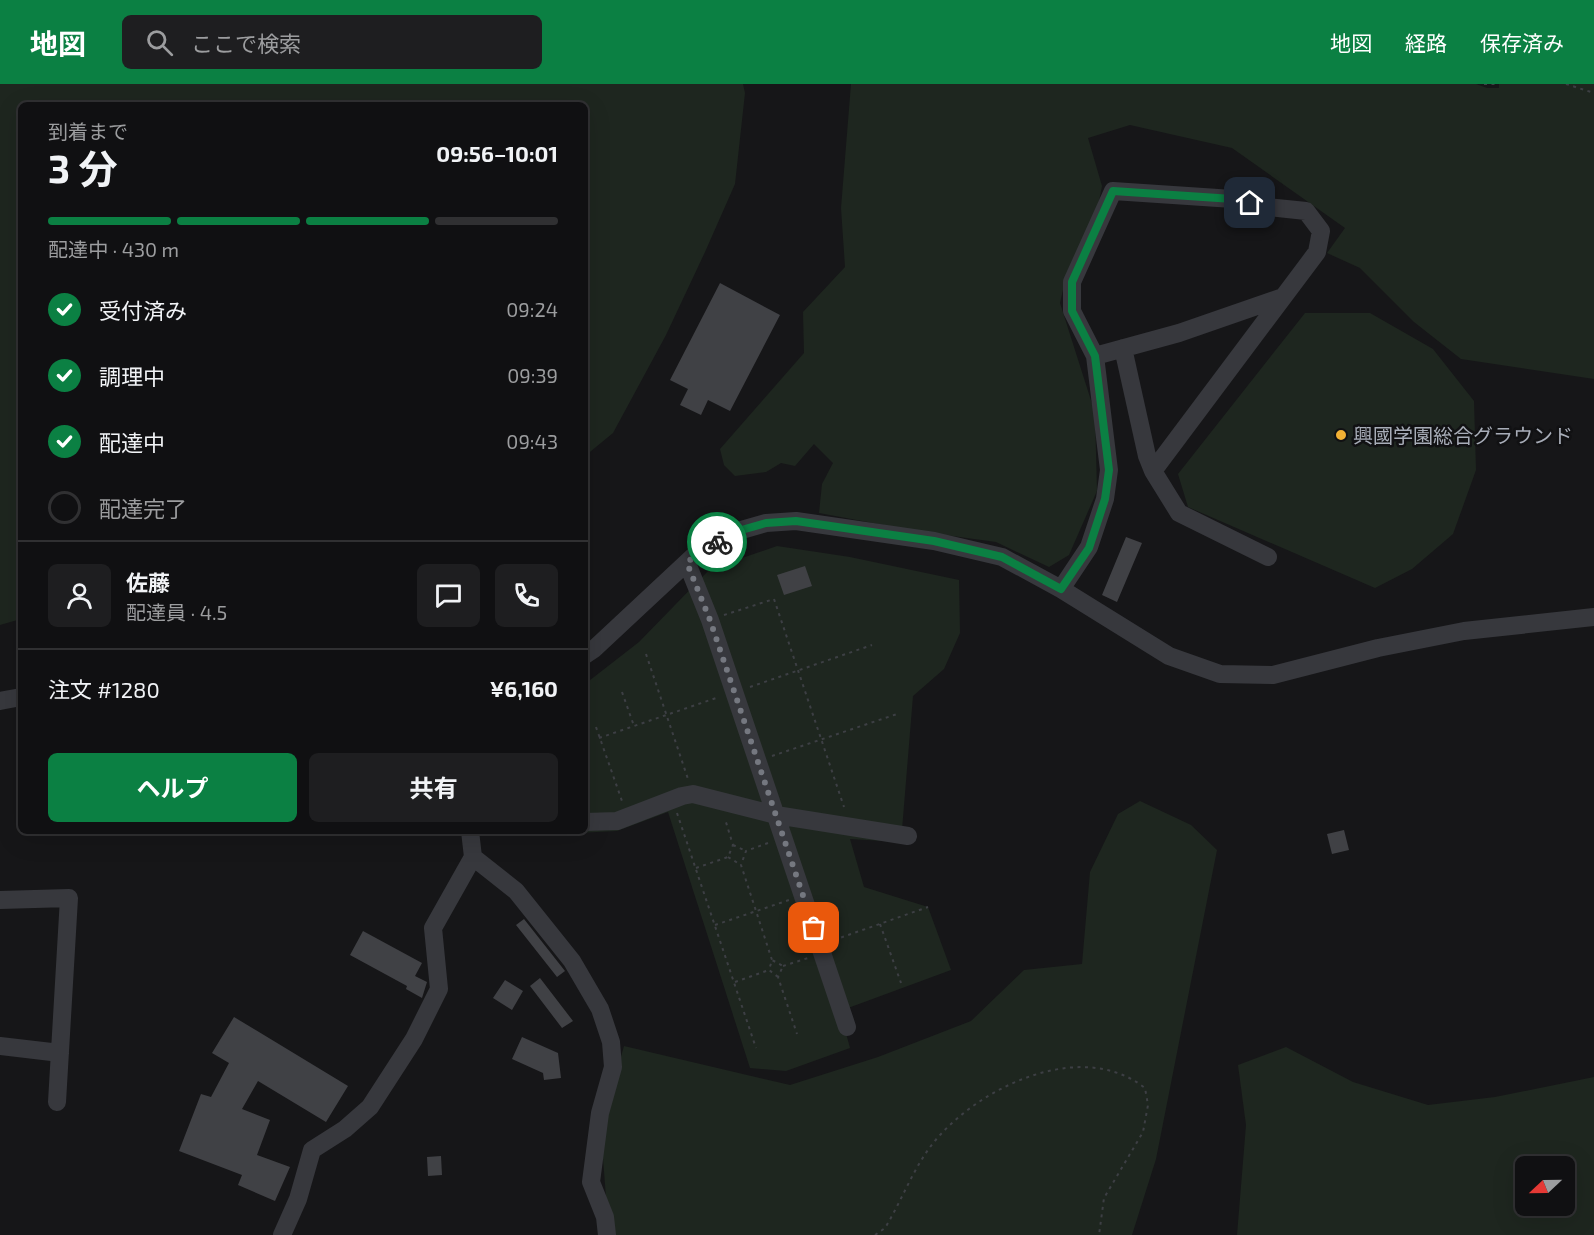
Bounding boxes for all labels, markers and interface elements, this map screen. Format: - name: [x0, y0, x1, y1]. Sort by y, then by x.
- search box: [122, 15, 542, 69]
- text: 地図: [30, 26, 86, 60]
- icon: search: [143, 26, 176, 59]
- text: ここで検索: [191, 30, 301, 56]
- text: 地図: [1330, 30, 1372, 55]
- text: 経路: [1405, 30, 1447, 55]
- text: 保存済み: [1480, 30, 1564, 55]
- text: 到着まで: [48, 119, 128, 143]
- text: 09:56–10:01: [436, 140, 558, 166]
- text: 3 分: [48, 144, 118, 191]
- pin: [1224, 177, 1275, 228]
- icon: home: [1233, 186, 1266, 219]
- text: 配達中 · 430 m: [48, 237, 179, 261]
- icon: check: [48, 293, 81, 326]
- text: 受付済み: [99, 297, 187, 323]
- text: 09:24: [506, 297, 558, 321]
- icon: check: [48, 359, 81, 392]
- text: 調理中: [99, 363, 165, 389]
- text: 09:39: [507, 363, 558, 387]
- place label: 興國学園総合グラウンド: [1353, 423, 1573, 447]
- icon: check: [48, 425, 81, 458]
- marker: 興國学園総合グラウンド: [1334, 428, 1348, 442]
- text: 配達中: [99, 429, 165, 455]
- text: 09:43: [506, 429, 558, 453]
- text: 配達完了: [99, 495, 187, 521]
- courier: [687, 512, 747, 572]
- icon: bike: [701, 526, 734, 559]
- button: person: [48, 564, 111, 627]
- button: chat: [417, 564, 480, 627]
- button: phone: [495, 564, 558, 627]
- text: 佐藤: [126, 569, 170, 595]
- text: 配達員 · 4.5: [126, 600, 227, 624]
- text: ¥6,160: [490, 675, 558, 701]
- text: 注文 #1280: [48, 676, 160, 702]
- button: ヘルプ: [48, 753, 297, 822]
- button: 共有: [309, 753, 558, 822]
- pin: [788, 902, 839, 953]
- icon: bag: [797, 911, 830, 944]
- north arrow: [1515, 1156, 1575, 1216]
- map controls: [1515, 1156, 1575, 1216]

